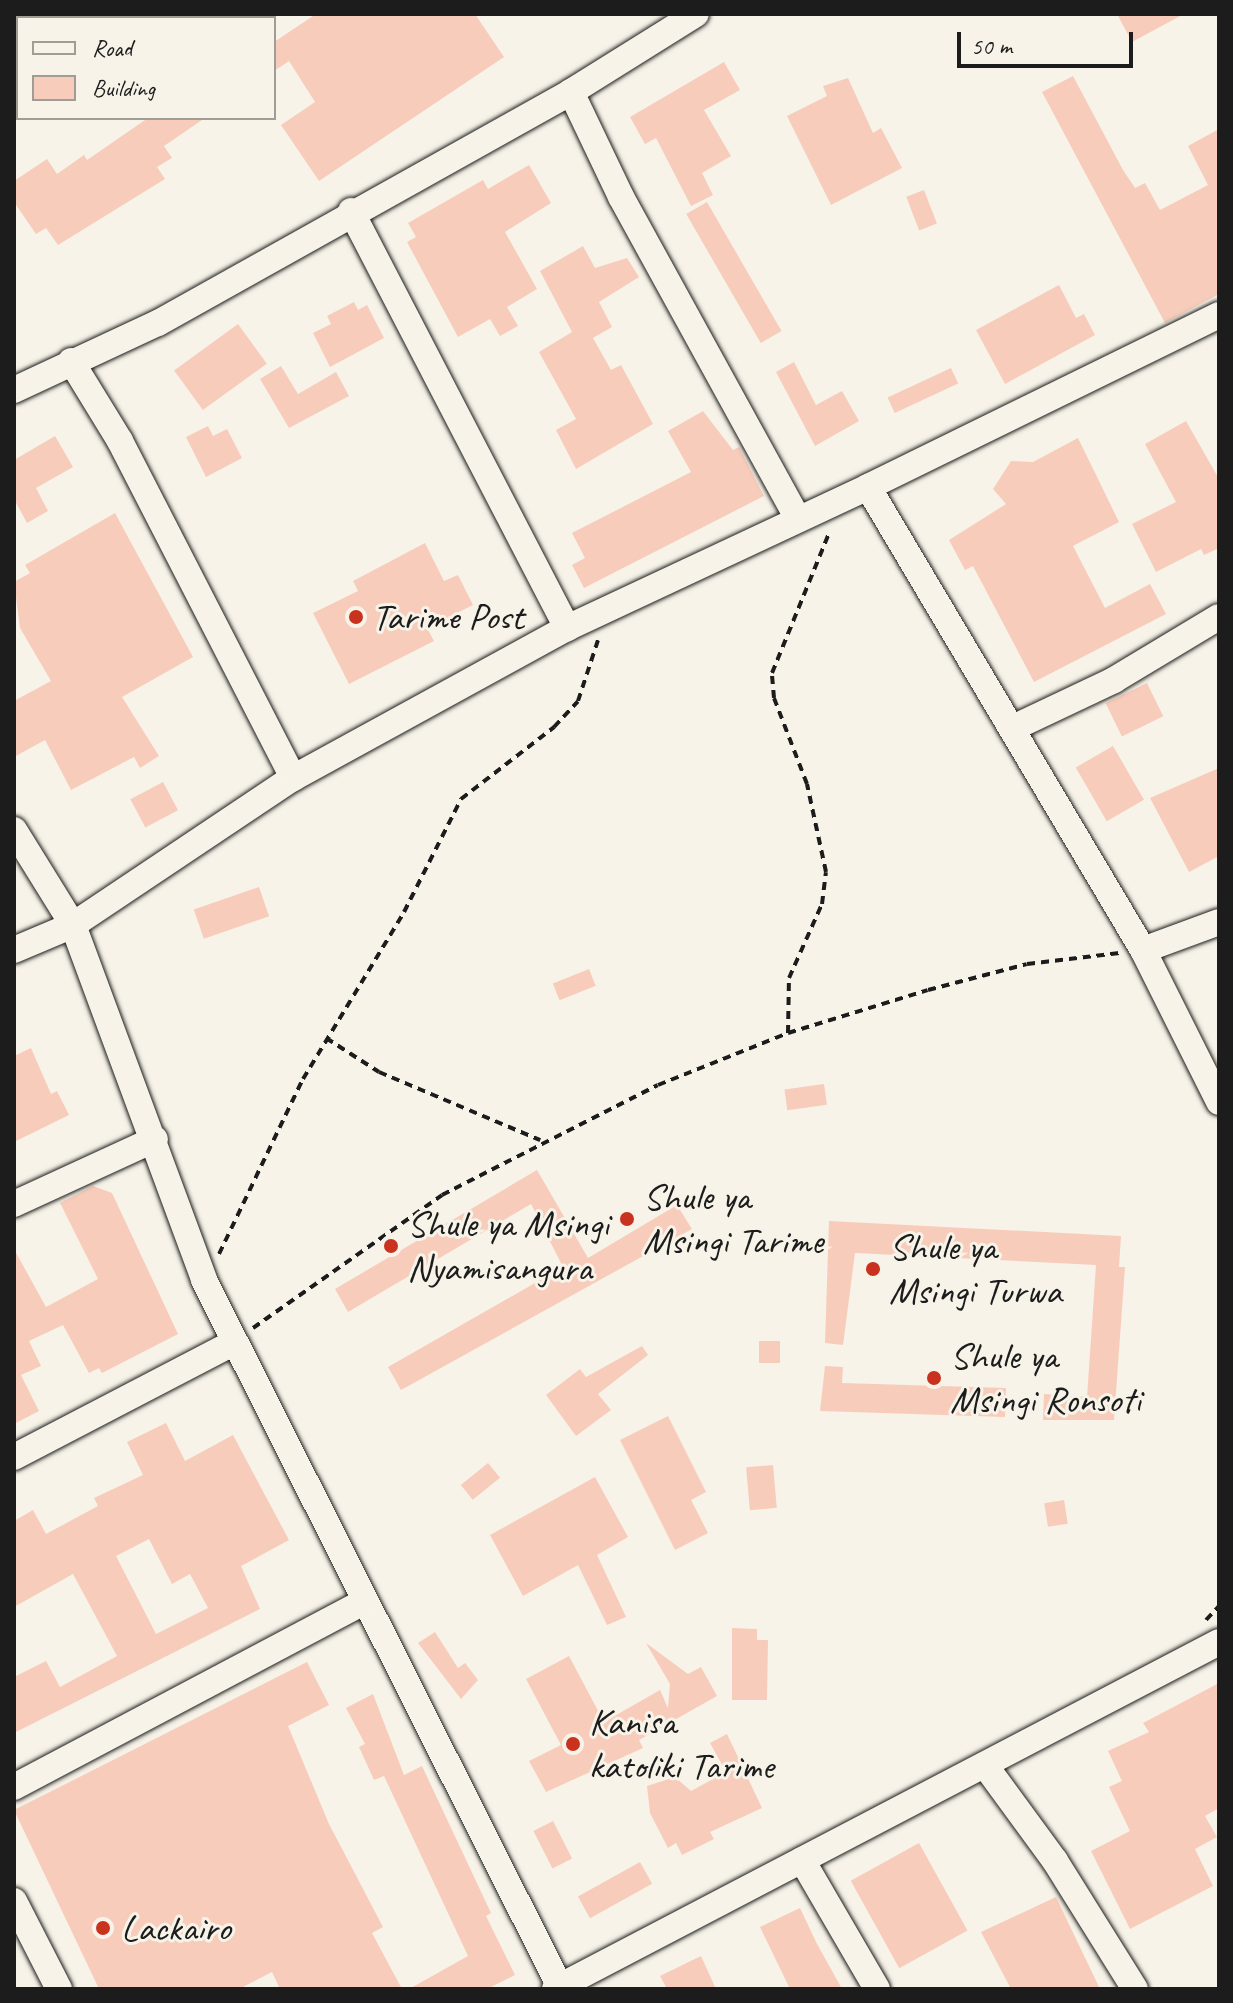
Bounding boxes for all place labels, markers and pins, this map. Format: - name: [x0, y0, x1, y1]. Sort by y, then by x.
- place label: Tarime Post: [372, 594, 524, 640]
- marker: Tarime Post: [347, 608, 365, 626]
- place label: Shule ya Msingi Tarime: [643, 1174, 824, 1264]
- place label: Shule ya Msingi Nyamisangura: [407, 1201, 609, 1290]
- marker: Shule ya Msingi Tarime: [618, 1210, 636, 1228]
- place label: Shule ya Msingi Turwa: [889, 1224, 1060, 1314]
- marker: Shule ya Msingi Nyamisangura: [382, 1237, 400, 1255]
- marker: Shule ya Msingi Turwa: [864, 1260, 882, 1278]
- place label: Shule ya Msingi Ronsoti: [950, 1333, 1141, 1422]
- marker: Shule ya Msingi Ronsoti: [925, 1369, 943, 1387]
- place label: Kanisa katoliki Tarime: [589, 1699, 777, 1788]
- marker: Kanisa katoliki Tarime: [564, 1735, 582, 1753]
- place label: Lackairo: [121, 1905, 231, 1951]
- marker: Lackairo: [92, 1917, 114, 1939]

